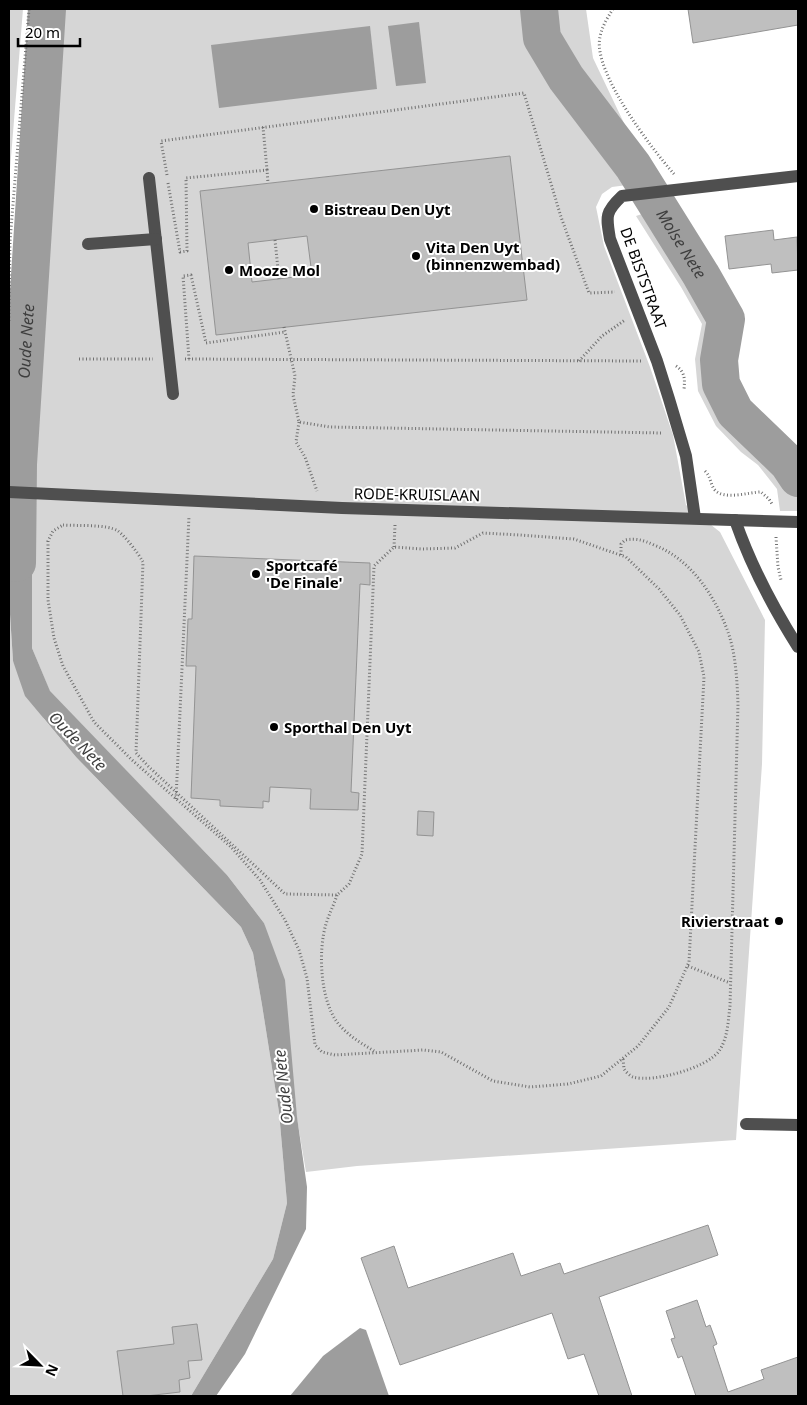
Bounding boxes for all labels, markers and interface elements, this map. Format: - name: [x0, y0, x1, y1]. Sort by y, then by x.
- scale bar: [18, 15, 80, 47]
- text: 20 m: [25, 22, 60, 42]
- place label: Bistreau Den Uyt: [324, 199, 451, 219]
- marker: Bistreau Den Uyt: [308, 203, 320, 215]
- water label: Molse Nete: [651, 205, 712, 283]
- street label: DE BISTSTRAAT: [616, 224, 672, 332]
- place label: Vita Den Uyt (binnenzwembad): [426, 237, 560, 274]
- marker: Vita Den Uyt (binnenzwembad): [410, 250, 422, 262]
- place label: Mooze Mol: [239, 260, 320, 280]
- marker: Mooze Mol: [223, 264, 235, 276]
- water label: Oude Nete: [12, 303, 39, 379]
- street label: RODE-KRUISLAAN: [354, 483, 480, 505]
- place label: Sportcafé 'De Finale': [266, 555, 343, 592]
- marker: Sportcafé 'De Finale': [250, 568, 262, 580]
- water label: Oude Nete: [44, 706, 112, 776]
- place label: Sporthal Den Uyt: [284, 717, 412, 737]
- marker: Sporthal Den Uyt: [268, 721, 280, 733]
- place label: Rivierstraat: [681, 911, 769, 931]
- marker: Rivierstraat: [773, 915, 785, 927]
- water label: Oude Nete: [268, 1049, 298, 1125]
- north arrow: [15, 1340, 65, 1390]
- text: N: [41, 1361, 63, 1380]

